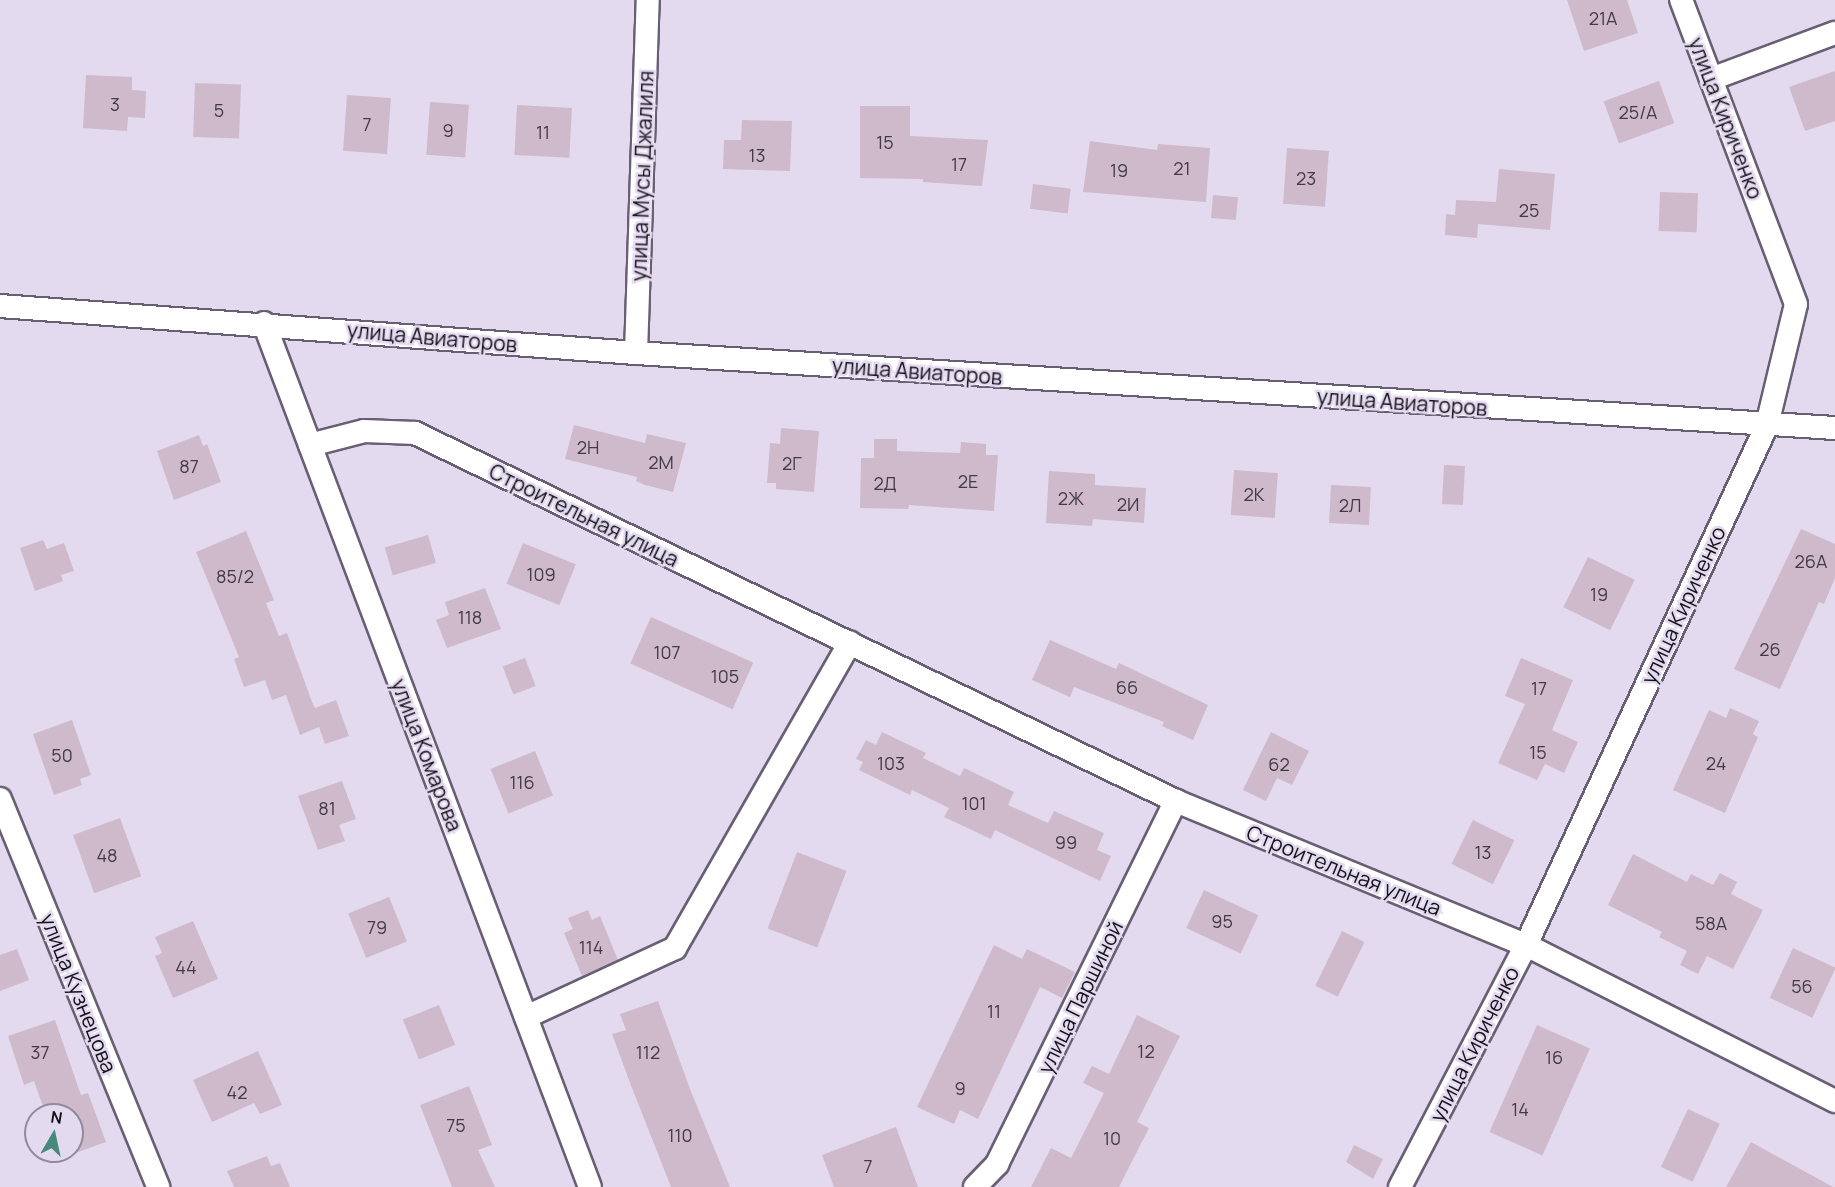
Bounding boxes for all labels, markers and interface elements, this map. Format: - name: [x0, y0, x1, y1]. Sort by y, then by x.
- house number: 21А: [1589, 7, 1617, 29]
- street label: улица Кириченко: [1684, 34, 1768, 202]
- street label: улица Мусы Джалиля: [626, 70, 658, 282]
- house number: 3: [110, 93, 120, 115]
- house number: 5: [214, 99, 224, 121]
- house number: 25/А: [1618, 101, 1658, 123]
- house number: 7: [362, 113, 372, 135]
- house number: 9: [442, 119, 454, 141]
- house number: 11: [536, 121, 550, 143]
- house number: 15: [876, 131, 894, 153]
- house number: 13: [749, 144, 765, 166]
- house number: 17: [951, 153, 967, 175]
- house number: 21: [1173, 157, 1191, 179]
- house number: 19: [1110, 159, 1128, 181]
- house number: 23: [1296, 167, 1316, 189]
- house number: 25: [1519, 199, 1539, 221]
- street label: улица Авиаторов: [346, 317, 518, 357]
- street label: улица Авиаторов: [831, 352, 1003, 390]
- street label: улица Авиаторов: [1316, 383, 1488, 421]
- house number: 2Н: [577, 436, 599, 458]
- house number: 2М: [648, 451, 674, 473]
- house number: 2Г: [782, 452, 802, 474]
- house number: 87: [179, 455, 199, 477]
- street label: Строительная улица: [485, 458, 683, 572]
- house number: 2Е: [958, 470, 978, 492]
- house number: 2Д: [873, 472, 897, 494]
- house number: 2К: [1244, 483, 1264, 505]
- house number: 2Ж: [1058, 487, 1084, 509]
- house number: 2И: [1117, 493, 1139, 515]
- house number: 2Л: [1339, 494, 1361, 516]
- street label: улица Кириченко: [1635, 522, 1731, 688]
- house number: 26А: [1795, 550, 1827, 572]
- house number: 109: [526, 563, 556, 585]
- house number: 85/2: [216, 565, 254, 587]
- house number: 19: [1590, 583, 1608, 605]
- house number: 118: [458, 606, 482, 628]
- house number: 26: [1759, 638, 1781, 660]
- house number: 107: [653, 641, 681, 663]
- house number: 105: [711, 665, 739, 687]
- street label: улица Комарова: [386, 675, 468, 835]
- house number: 66: [1116, 676, 1138, 698]
- house number: 17: [1531, 677, 1547, 699]
- house number: 15: [1529, 741, 1547, 763]
- house number: 50: [51, 744, 73, 766]
- house number: 103: [877, 752, 905, 774]
- house number: 24: [1706, 752, 1726, 774]
- house number: 62: [1268, 753, 1290, 775]
- house number: 116: [509, 771, 535, 793]
- house number: 101: [961, 792, 987, 814]
- house number: 81: [318, 797, 336, 819]
- street label: Строительная улица: [1243, 819, 1445, 921]
- house number: 99: [1055, 831, 1077, 853]
- house number: 13: [1475, 841, 1491, 863]
- house number: 48: [96, 844, 118, 866]
- street label: улица Кузнецова: [36, 910, 122, 1076]
- house number: 95: [1211, 910, 1233, 932]
- house number: 58А: [1695, 912, 1727, 934]
- house number: 79: [367, 916, 387, 938]
- street label: улица Паршиной: [1032, 917, 1128, 1077]
- house number: 114: [579, 936, 603, 958]
- house number: 44: [175, 956, 197, 978]
- street label: улица Кириченко: [1424, 962, 1524, 1126]
- house number: 56: [1791, 975, 1813, 997]
- house number: 11: [987, 1000, 1001, 1022]
- house number: 12: [1137, 1040, 1155, 1062]
- house number: 37: [31, 1041, 49, 1063]
- house number: 112: [636, 1041, 660, 1063]
- house number: 16: [1545, 1046, 1563, 1068]
- house number: 9: [954, 1077, 966, 1099]
- house number: 42: [227, 1081, 247, 1103]
- house number: 14: [1511, 1098, 1529, 1120]
- north arrow: [24, 1103, 84, 1163]
- text: N: [49, 1105, 64, 1129]
- house number: 75: [446, 1114, 466, 1136]
- house number: 110: [667, 1124, 693, 1146]
- house number: 10: [1103, 1127, 1121, 1149]
- house number: 7: [863, 1155, 873, 1177]

